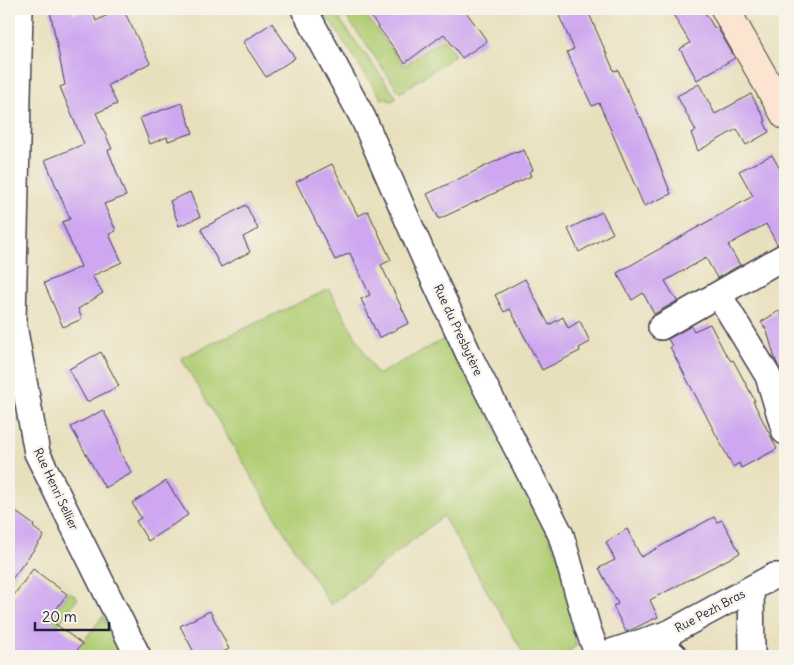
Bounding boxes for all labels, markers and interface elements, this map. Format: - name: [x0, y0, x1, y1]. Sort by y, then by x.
- street label: Rue du Presbytère: [431, 282, 486, 378]
- street label: Rue Henri Sellier: [31, 445, 82, 532]
- street label: Rue Pezh Bras: [672, 586, 748, 635]
- scale bar: [35, 600, 109, 632]
- text: 20 m: [42, 607, 77, 626]

